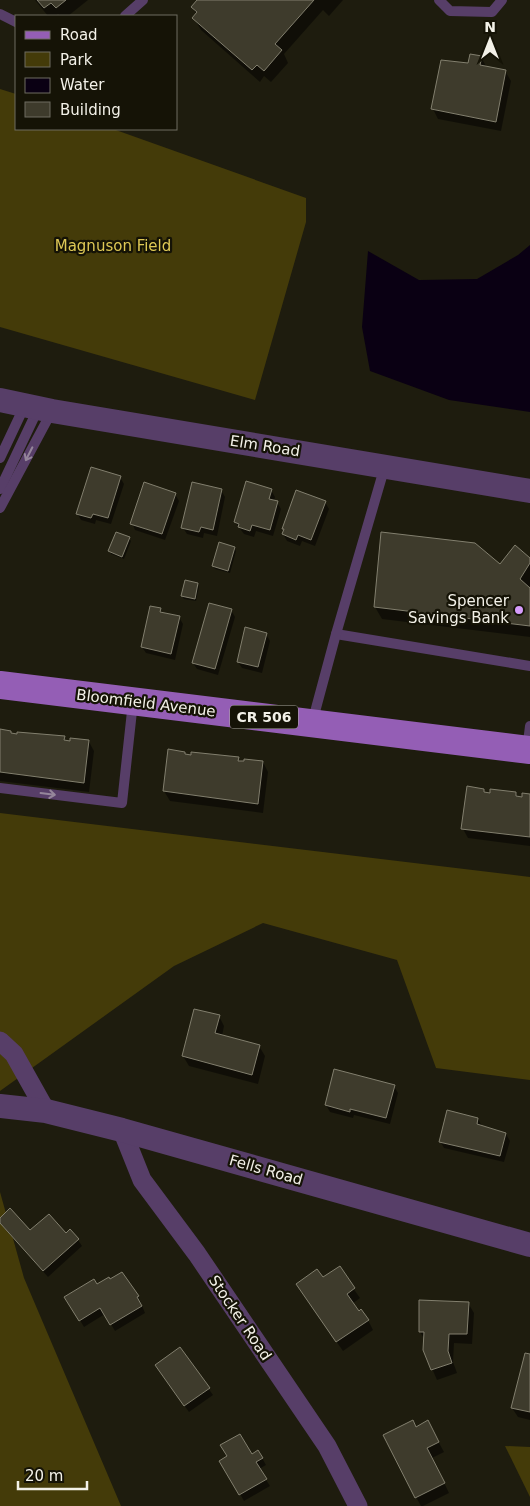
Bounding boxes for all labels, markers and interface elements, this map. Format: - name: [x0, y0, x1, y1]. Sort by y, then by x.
- legend: [15, 15, 178, 130]
- north arrow: [465, 15, 515, 65]
- text: N: [484, 19, 496, 35]
- text: Road: [60, 26, 98, 44]
- text: Park: [60, 51, 93, 69]
- text: Water: [60, 76, 105, 94]
- text: Building: [60, 101, 121, 119]
- park label: Magnuson Field: [55, 237, 171, 255]
- street label: Elm Road: [229, 432, 301, 460]
- one-way arrow: [24, 447, 34, 462]
- place label: Spencer Savings Bank: [408, 592, 510, 627]
- marker: Spencer Savings Bank: [513, 604, 525, 616]
- street label: Bloomfield Avenue: [75, 686, 217, 720]
- road number: CR 506: [230, 706, 298, 729]
- one-way arrow: [40, 789, 56, 799]
- street label: Fells Road: [227, 1151, 305, 1189]
- street label: Stocker Road: [205, 1272, 275, 1364]
- scale bar: [18, 1458, 86, 1490]
- text: 20 m: [25, 1467, 63, 1485]

